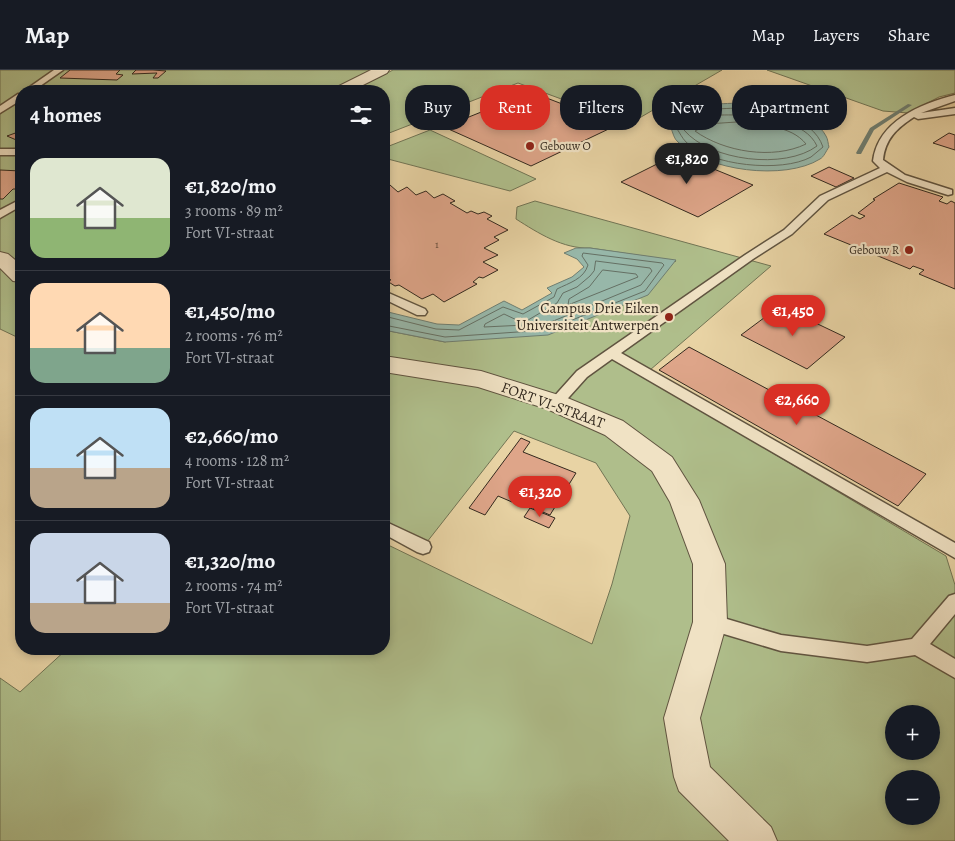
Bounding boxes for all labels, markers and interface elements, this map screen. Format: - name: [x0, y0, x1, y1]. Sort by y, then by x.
- text: Map: [25, 19, 69, 51]
- text: Map: [752, 23, 785, 47]
- text: Layers: [813, 23, 860, 47]
- text: Share: [888, 23, 930, 47]
- chip: Buy: [405, 85, 470, 130]
- chip: Rent: [480, 85, 550, 130]
- chip: Filters: [560, 85, 642, 130]
- chip: New: [652, 85, 722, 130]
- chip: Apartment: [732, 85, 847, 130]
- text: 4 homes: [30, 101, 102, 129]
- icon: filters: [347, 101, 375, 129]
- place label: Gebouw O: [540, 138, 591, 154]
- marker: Gebouw O: [524, 140, 536, 152]
- pin: €1,820: [646, 142, 728, 185]
- text: €1,820: [666, 148, 708, 170]
- text: €1,820/mo: [185, 172, 276, 200]
- icon: home: [70, 178, 130, 238]
- text: 3 rooms · 89 m²: [185, 200, 283, 222]
- text: Fort VI-straat: [185, 222, 274, 244]
- house number: 1: [435, 237, 439, 252]
- place label: Gebouw R: [849, 242, 900, 258]
- marker: Gebouw R: [903, 244, 915, 256]
- pin: €1,450: [752, 294, 834, 337]
- text: €1,450/mo: [185, 297, 275, 325]
- place label: Campus Drie Eiken Universiteit Antwerpen: [516, 298, 659, 335]
- text: €1,450: [772, 300, 814, 322]
- icon: home: [70, 303, 130, 363]
- marker: Campus Drie Eiken Universiteit Antwerpen: [663, 311, 675, 323]
- text: 2 rooms · 76 m²: [185, 325, 283, 347]
- text: Fort VI-straat: [185, 347, 274, 369]
- street label: FORT VI-STRAAT: [499, 377, 608, 433]
- pin: €2,660: [756, 384, 838, 426]
- text: €2,660: [775, 389, 819, 411]
- text: €2,660/mo: [185, 422, 278, 450]
- icon: home: [70, 428, 130, 488]
- text: 4 rooms · 128 m²: [185, 450, 289, 472]
- text: Fort VI-straat: [185, 472, 274, 494]
- pin: €1,320: [499, 476, 581, 518]
- text: €1,320: [519, 481, 561, 503]
- text: €1,320/mo: [185, 547, 275, 575]
- icon: home: [70, 553, 130, 613]
- text: 2 rooms · 74 m²: [185, 575, 283, 597]
- text: Fort VI-straat: [185, 597, 274, 619]
- map controls: [885, 705, 940, 825]
- button: +: [885, 705, 940, 760]
- button: −: [885, 770, 940, 825]

